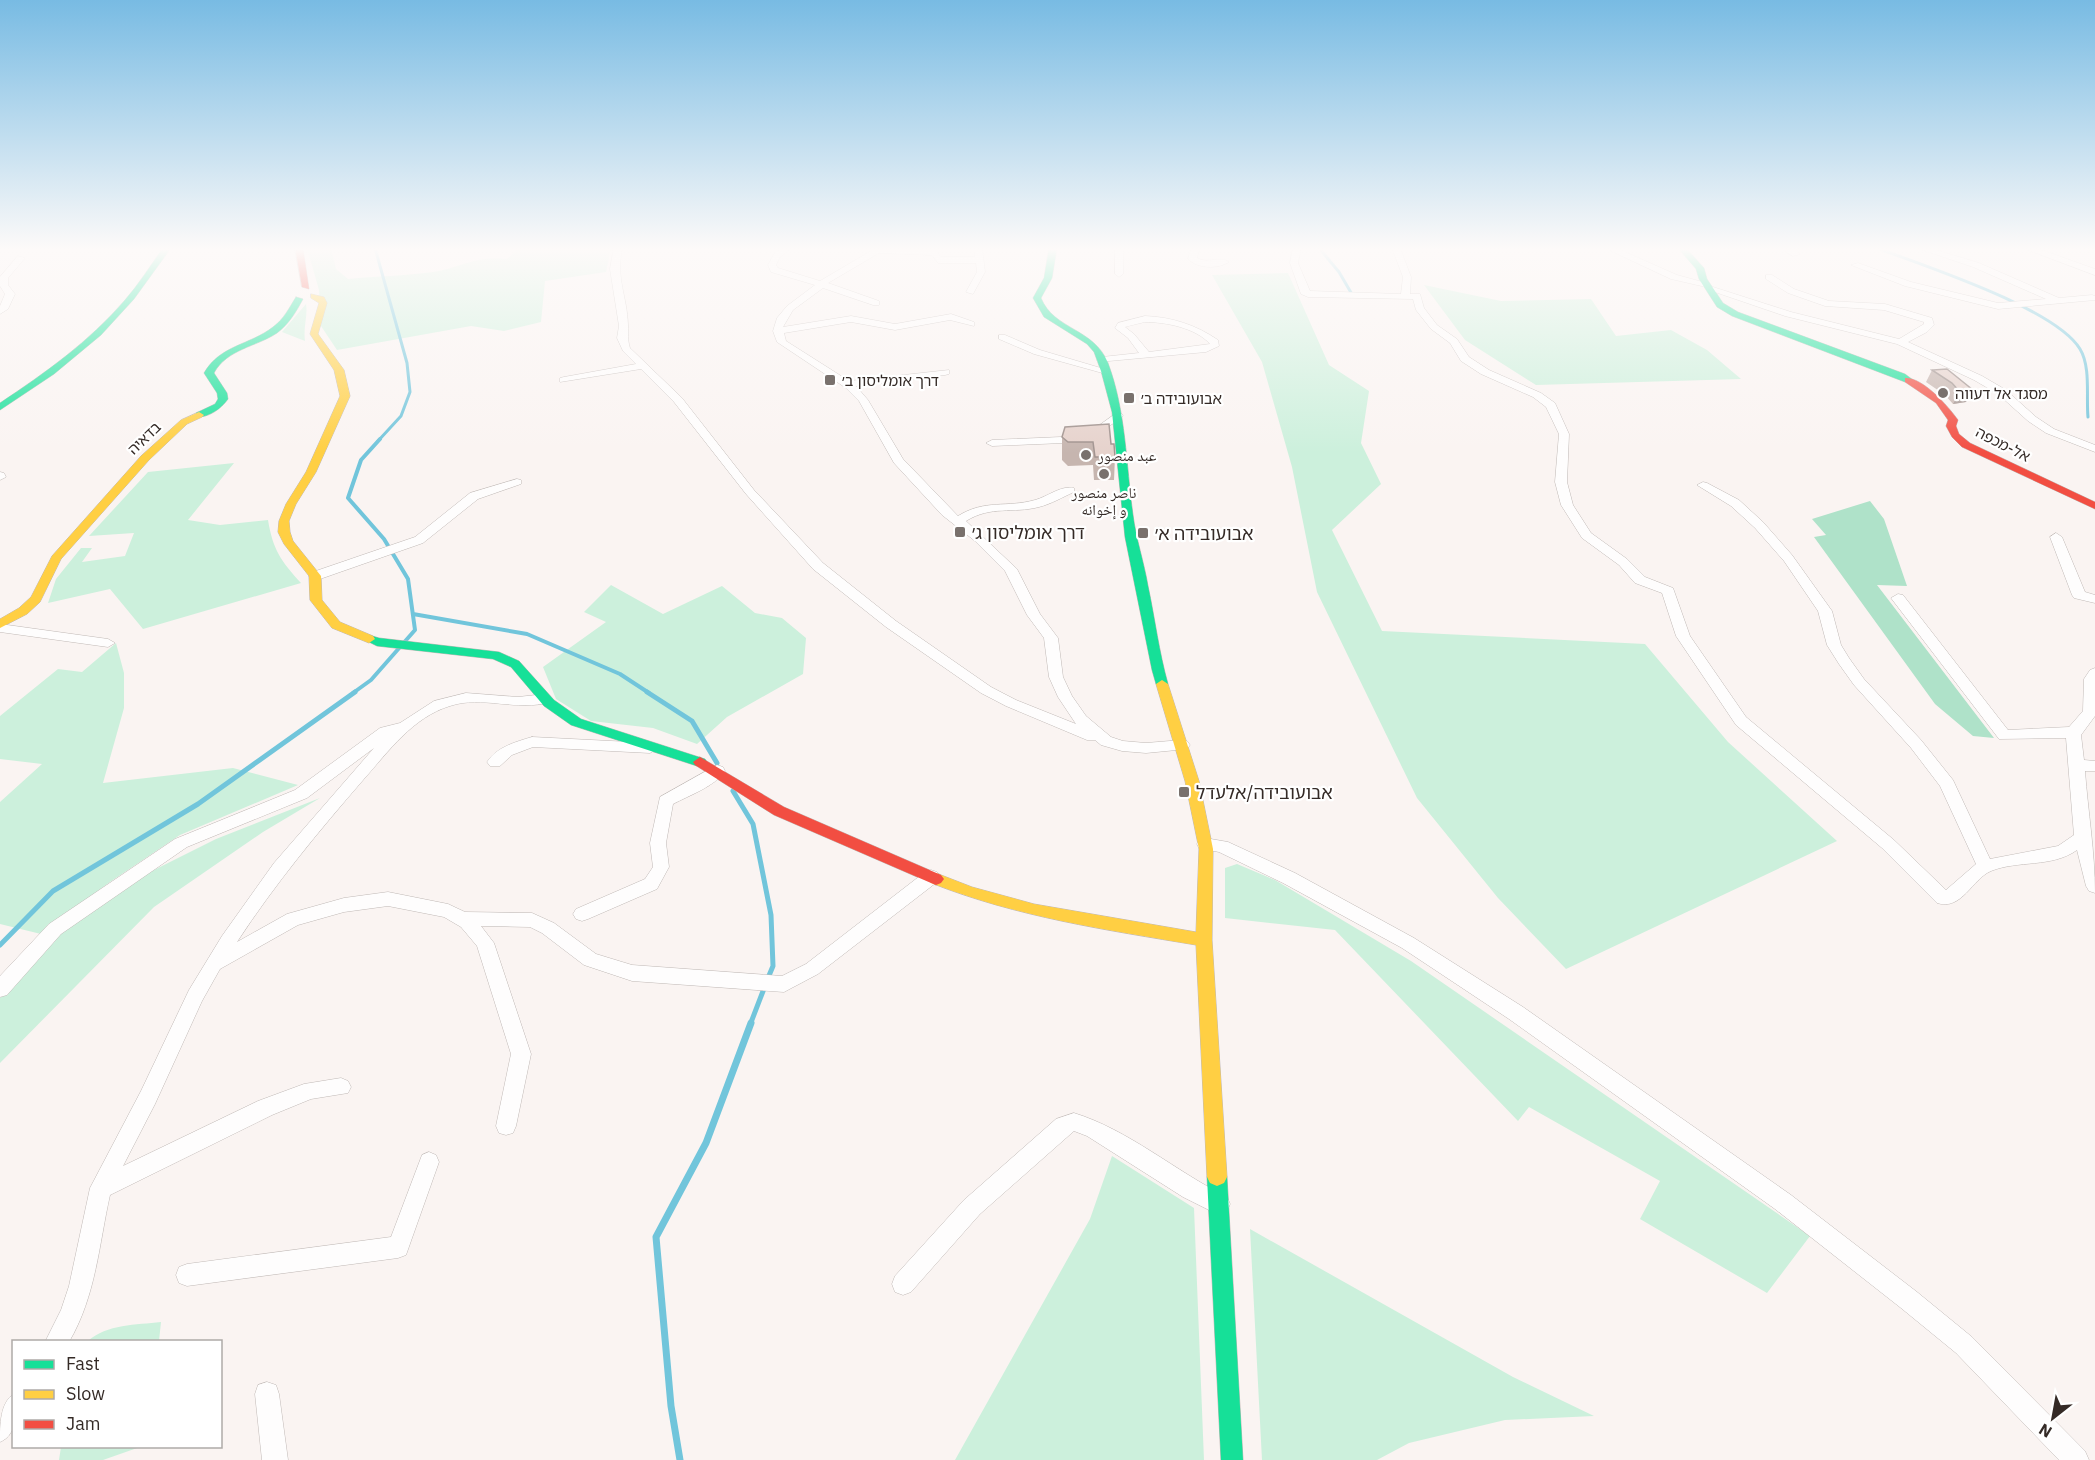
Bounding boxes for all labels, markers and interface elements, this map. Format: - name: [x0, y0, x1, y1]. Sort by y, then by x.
- place label: דרך אומליסון ב׳: [842, 371, 939, 390]
- marker: דרך אומליסון ב׳: [823, 373, 837, 387]
- place label: מסגד אל דעווה: [1955, 384, 2048, 403]
- marker: מסגד אל דעווה: [1936, 386, 1950, 400]
- place label: אבועובידה ב׳: [1141, 389, 1222, 408]
- marker: אבועובידה ב׳: [1122, 391, 1136, 405]
- street label: בדאיה: [123, 417, 165, 458]
- street label: אל-מכפה: [1973, 422, 2033, 466]
- place label: عبد منصور: [1097, 446, 1157, 465]
- marker: عبد منصور: [1079, 448, 1093, 462]
- marker: ناصر منصور و إخوانه: [1097, 467, 1111, 481]
- place label: ناصر منصور و إخوانه: [1070, 483, 1137, 519]
- place label: דרך אומליסון ג׳: [972, 521, 1085, 544]
- place label: אבועובידה א׳: [1155, 522, 1253, 545]
- marker: דרך אומליסון ג׳: [953, 525, 967, 539]
- marker: אבועובידה א׳: [1136, 526, 1150, 540]
- place label: אבועובידה/אלעדל: [1196, 781, 1333, 804]
- marker: אבועובידה/אלעדל: [1177, 785, 1191, 799]
- legend: [12, 1340, 222, 1448]
- text: Fast: [66, 1352, 100, 1375]
- text: Slow: [66, 1382, 105, 1405]
- north arrow: [2023, 1388, 2083, 1448]
- text: Jam: [66, 1412, 101, 1435]
- text: N: [2035, 1419, 2055, 1442]

